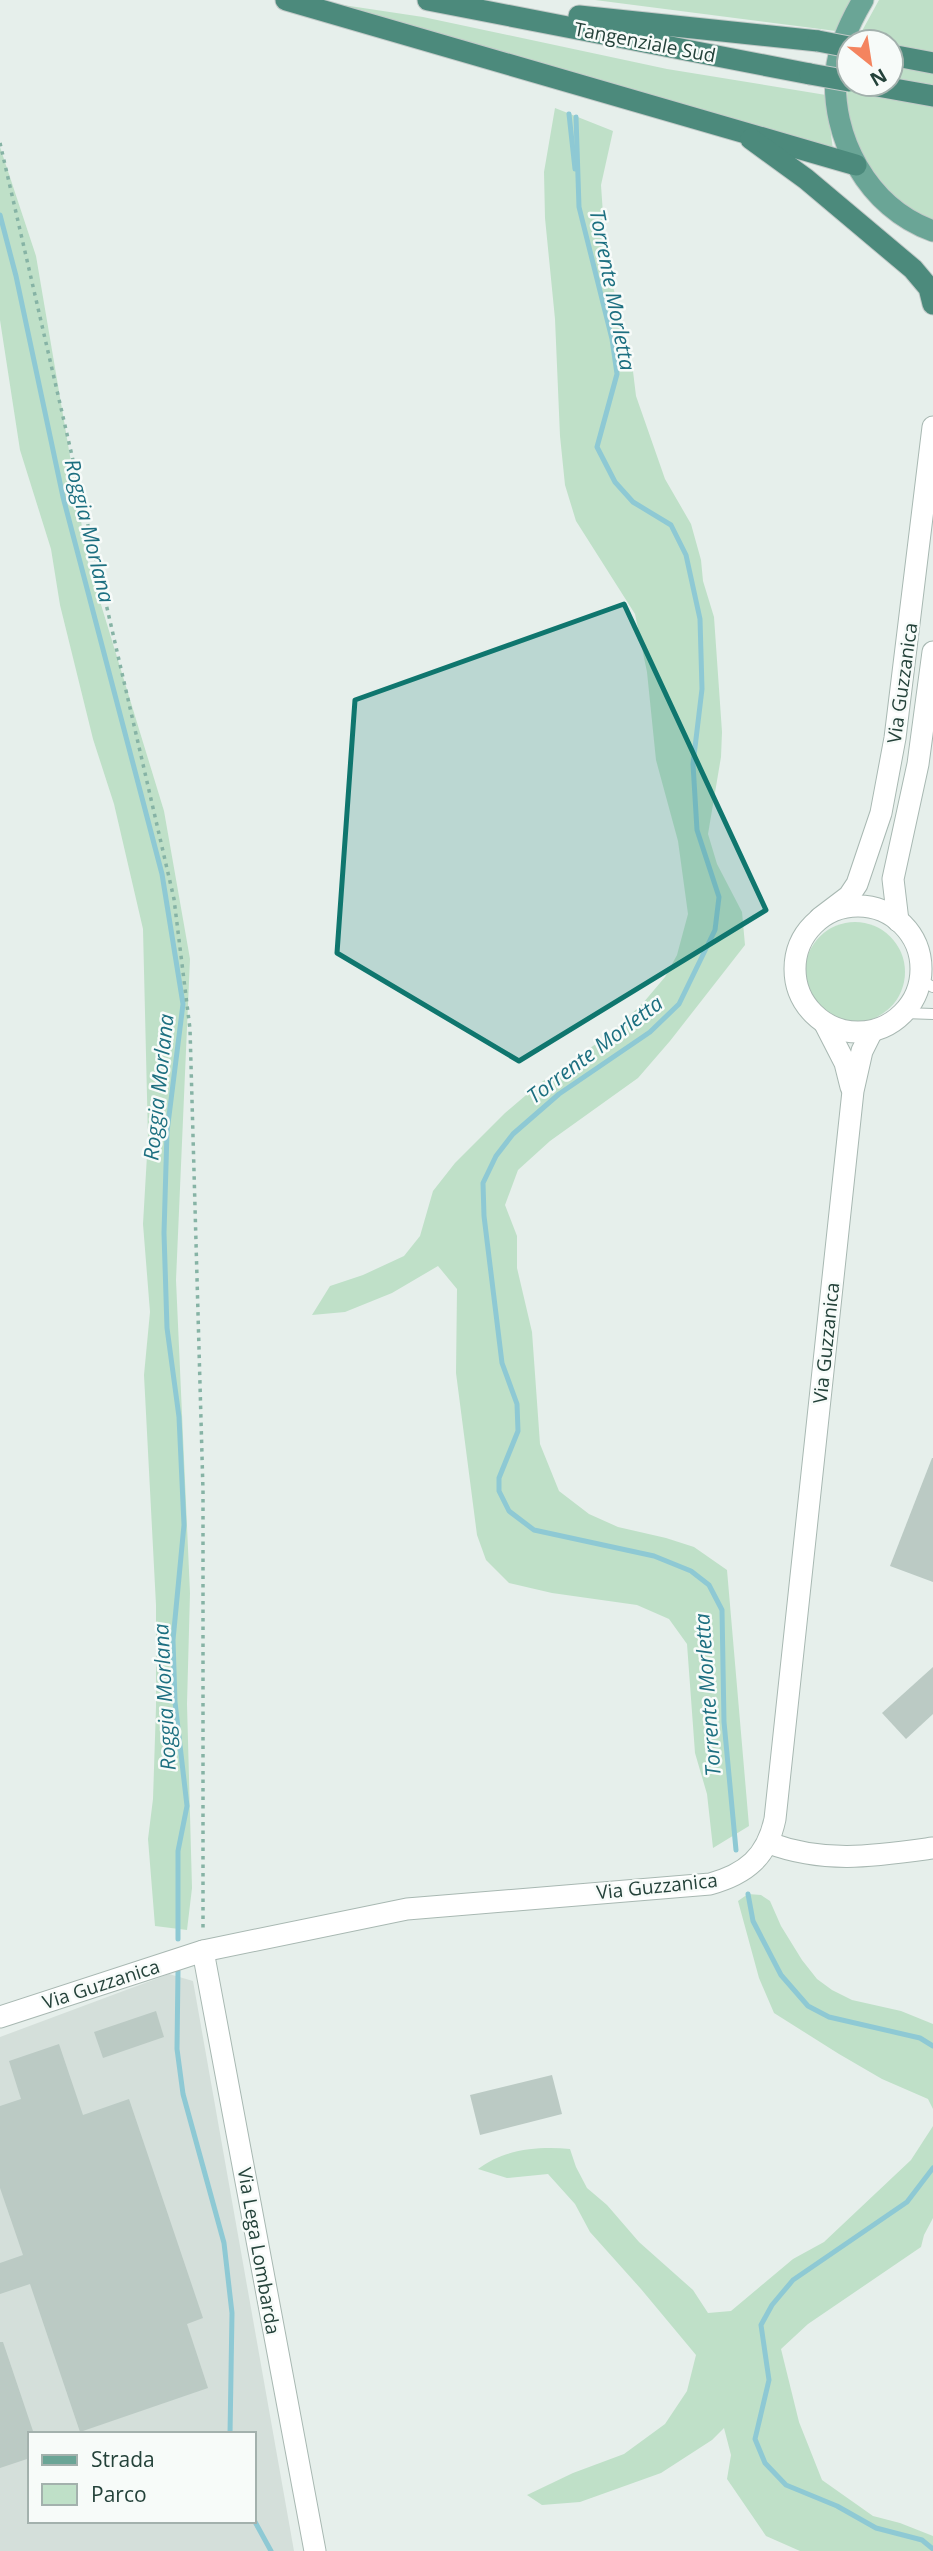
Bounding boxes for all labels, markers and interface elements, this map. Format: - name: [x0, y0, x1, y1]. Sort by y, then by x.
- street label: Tangenziale Sud: [572, 16, 718, 68]
- north arrow: [835, 28, 905, 98]
- text: N: [865, 63, 892, 93]
- water label: Torrente Morletta: [584, 207, 642, 373]
- water label: Roggia Morlana: [59, 456, 121, 606]
- street label: Via Guzzanica: [881, 621, 923, 745]
- water label: Torrente Morletta: [521, 989, 668, 1110]
- water label: Roggia Morlana: [136, 1012, 180, 1162]
- street label: Via Guzzanica: [807, 1281, 845, 1405]
- water label: Torrente Morletta: [687, 1612, 727, 1778]
- water label: Roggia Morlana: [146, 1623, 182, 1771]
- street label: Via Guzzanica: [595, 1867, 719, 1905]
- street label: Via Guzzanica: [39, 1953, 163, 2015]
- street label: Via Lega Lombarda: [232, 2165, 286, 2337]
- legend: [28, 2432, 256, 2523]
- text: Strada: [91, 2445, 155, 2473]
- text: Parco: [91, 2480, 147, 2508]

